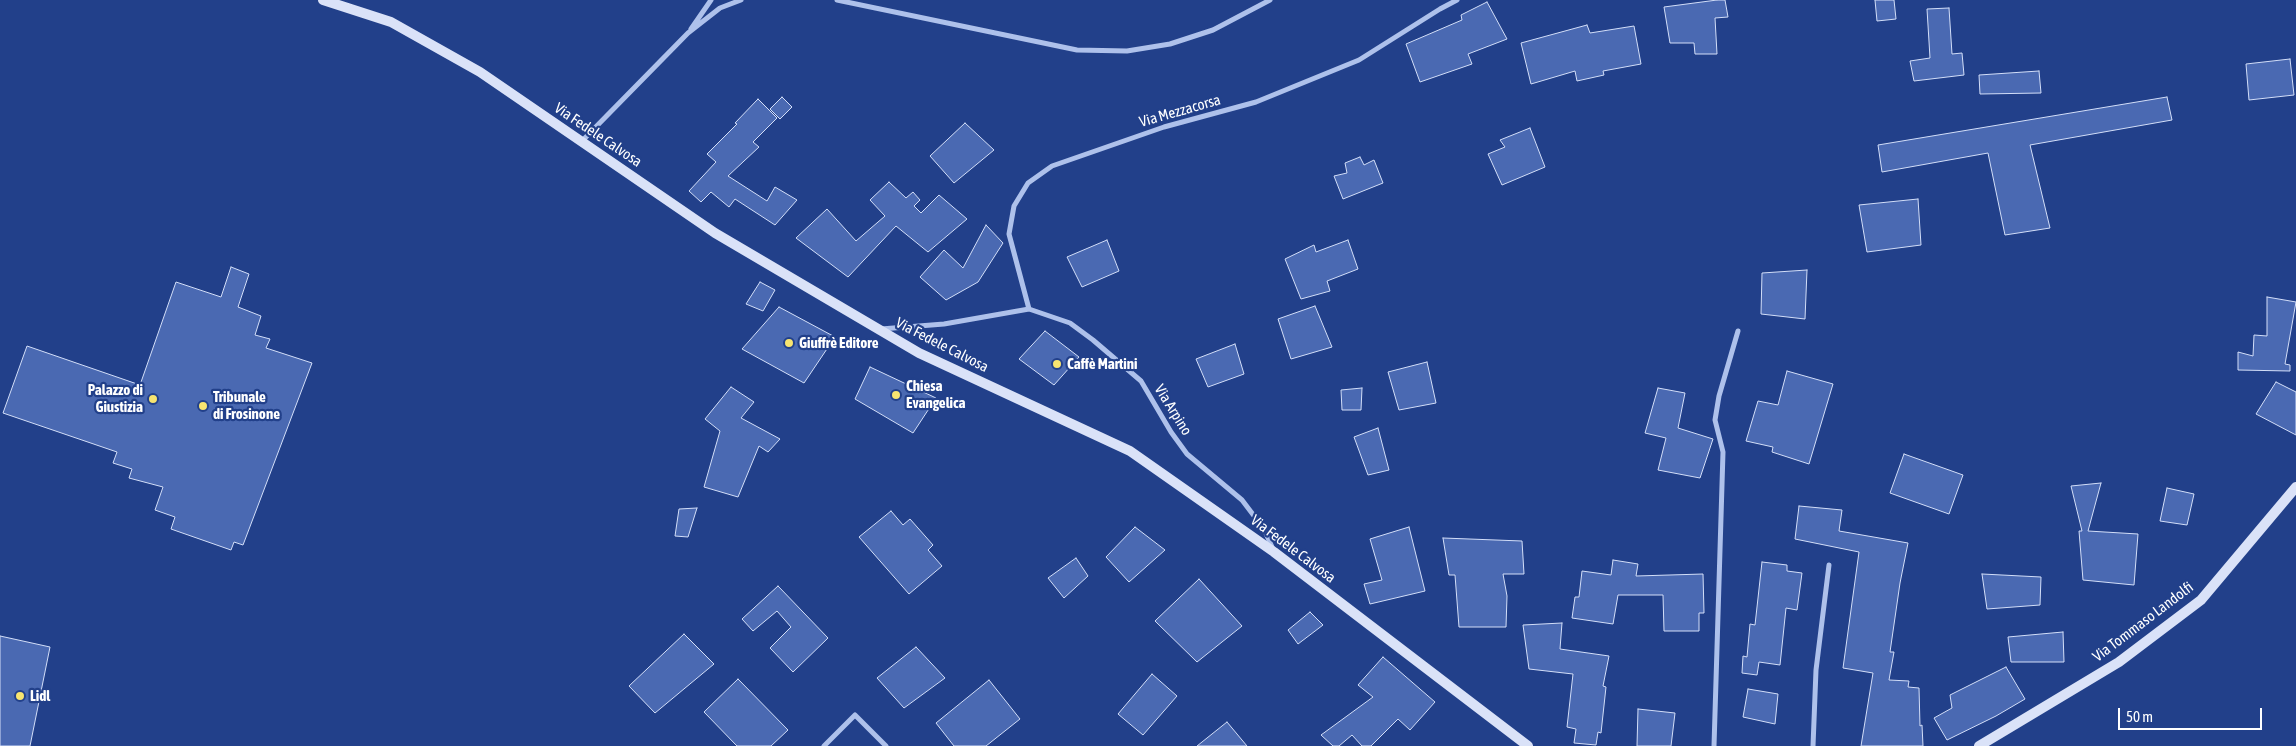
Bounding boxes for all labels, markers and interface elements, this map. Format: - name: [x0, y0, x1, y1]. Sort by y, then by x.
- street label: Via Mezzacorsa: [1137, 91, 1223, 131]
- street label: Via Fedele Calvosa: [551, 99, 645, 171]
- street label: Via Fedele Calvosa: [893, 314, 991, 376]
- place label: Giuffrè Editore: [799, 334, 878, 352]
- marker: Giuffrè Editore: [783, 337, 795, 349]
- place label: Caffè Martini: [1067, 355, 1138, 373]
- marker: Caffè Martini: [1051, 358, 1063, 370]
- place label: Chiesa Evangelica: [906, 377, 966, 412]
- place label: Palazzo di Giustizia: [88, 381, 143, 416]
- street label: Via Arpino: [1150, 381, 1196, 439]
- place label: Tribunale di Frosinone: [213, 388, 280, 423]
- marker: Chiesa Evangelica: [890, 389, 902, 401]
- marker: Palazzo di Giustizia: [147, 393, 159, 405]
- marker: Tribunale di Frosinone: [197, 400, 209, 412]
- street label: Via Fedele Calvosa: [1247, 511, 1339, 587]
- street label: Via Tommaso Landolfi: [2089, 578, 2197, 666]
- place label: Lidl: [30, 687, 50, 705]
- marker: Lidl: [14, 690, 26, 702]
- scale bar: [2121, 698, 2265, 730]
- text: 50 m: [2126, 708, 2153, 725]

